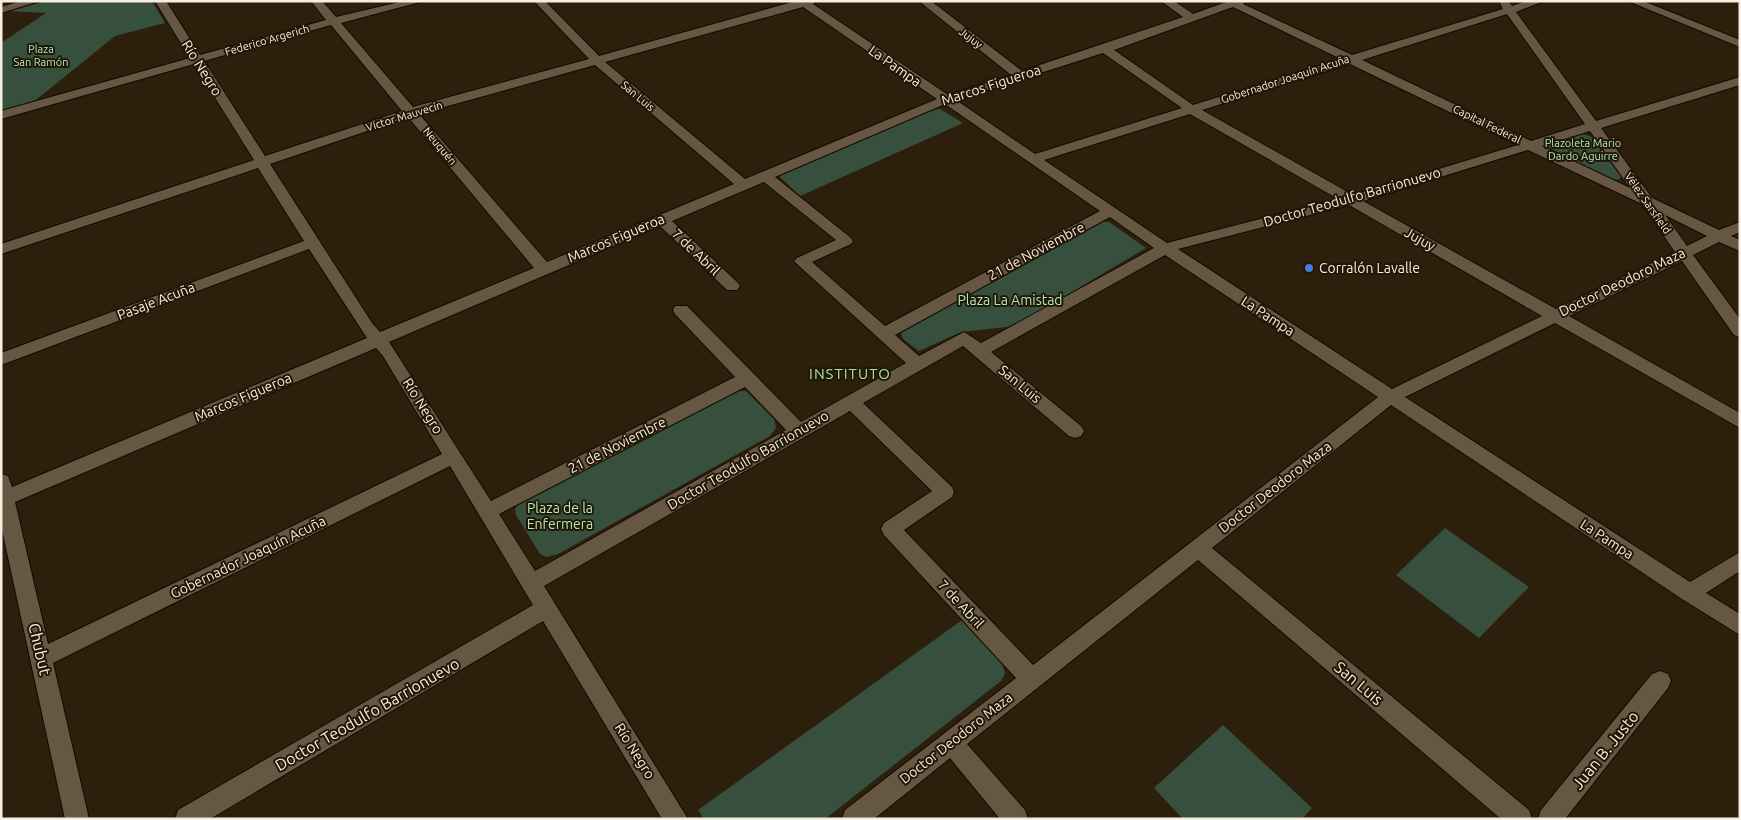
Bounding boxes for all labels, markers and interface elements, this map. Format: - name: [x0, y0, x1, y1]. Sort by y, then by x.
- street label: Federico Argerich: [223, 22, 311, 58]
- street label: Jujuy: [957, 25, 985, 51]
- street label: Río Negro: [179, 37, 225, 99]
- street label: La Pampa: [866, 42, 924, 90]
- park label: Plaza San Ramón: [14, 43, 68, 68]
- street label: Gobernador Joaquín Acuña: [1219, 53, 1351, 105]
- street label: Marcos Figueroa: [939, 61, 1043, 109]
- street label: San Luis: [619, 79, 657, 113]
- street label: Víctor Mauvecín: [364, 99, 444, 133]
- street label: Capital Federal: [1451, 102, 1523, 146]
- street label: Neuquén: [421, 125, 459, 167]
- park label: Plazoleta Mario Dardo Aguirre: [1545, 137, 1621, 162]
- street label: Doctor Teodulfo Barrionuevo: [1262, 164, 1442, 230]
- street label: Vélez Sarsfield: [1622, 170, 1674, 236]
- street label: Marcos Figueroa: [565, 210, 667, 266]
- street label: 21 de Noviembre: [985, 219, 1087, 283]
- street label: Jujuy: [1402, 224, 1439, 254]
- street label: 7 de Abril: [669, 225, 723, 279]
- street label: Doctor Deodoro Maza: [1556, 244, 1688, 320]
- place label: Corralón Lavalle: [1319, 260, 1420, 276]
- marker: Corralón Lavalle: [1303, 262, 1315, 274]
- street label: Pasaje Acuña: [115, 279, 197, 323]
- park label: Plaza La Amistad: [957, 292, 1063, 308]
- street label: La Pampa: [1238, 293, 1298, 339]
- street label: San Luis: [996, 362, 1044, 406]
- district label: INSTITUTO: [809, 365, 891, 382]
- street label: Marcos Figueroa: [192, 369, 294, 425]
- street label: Río Negro: [400, 375, 446, 437]
- street label: Doctor Teodulfo Barrionuevo: [665, 407, 831, 513]
- street label: 21 de Noviembre: [565, 413, 669, 477]
- street label: Doctor Deodoro Maza: [1215, 438, 1335, 536]
- park label: Plaza de la Enfermera: [527, 500, 593, 532]
- street label: Gobernador Joaquín Acuña: [168, 512, 328, 602]
- street label: La Pampa: [1577, 516, 1637, 562]
- street label: 7 de Abril: [935, 577, 987, 632]
- street label: Chubut: [25, 621, 55, 677]
- street label: Doctor Teodulfo Barrionuevo: [272, 654, 462, 774]
- street label: San Luis: [1331, 658, 1387, 708]
- street label: Doctor Deodoro Maza: [896, 689, 1016, 787]
- street label: Juan B. Justo: [1568, 707, 1642, 793]
- street label: Río Negro: [612, 720, 658, 782]

